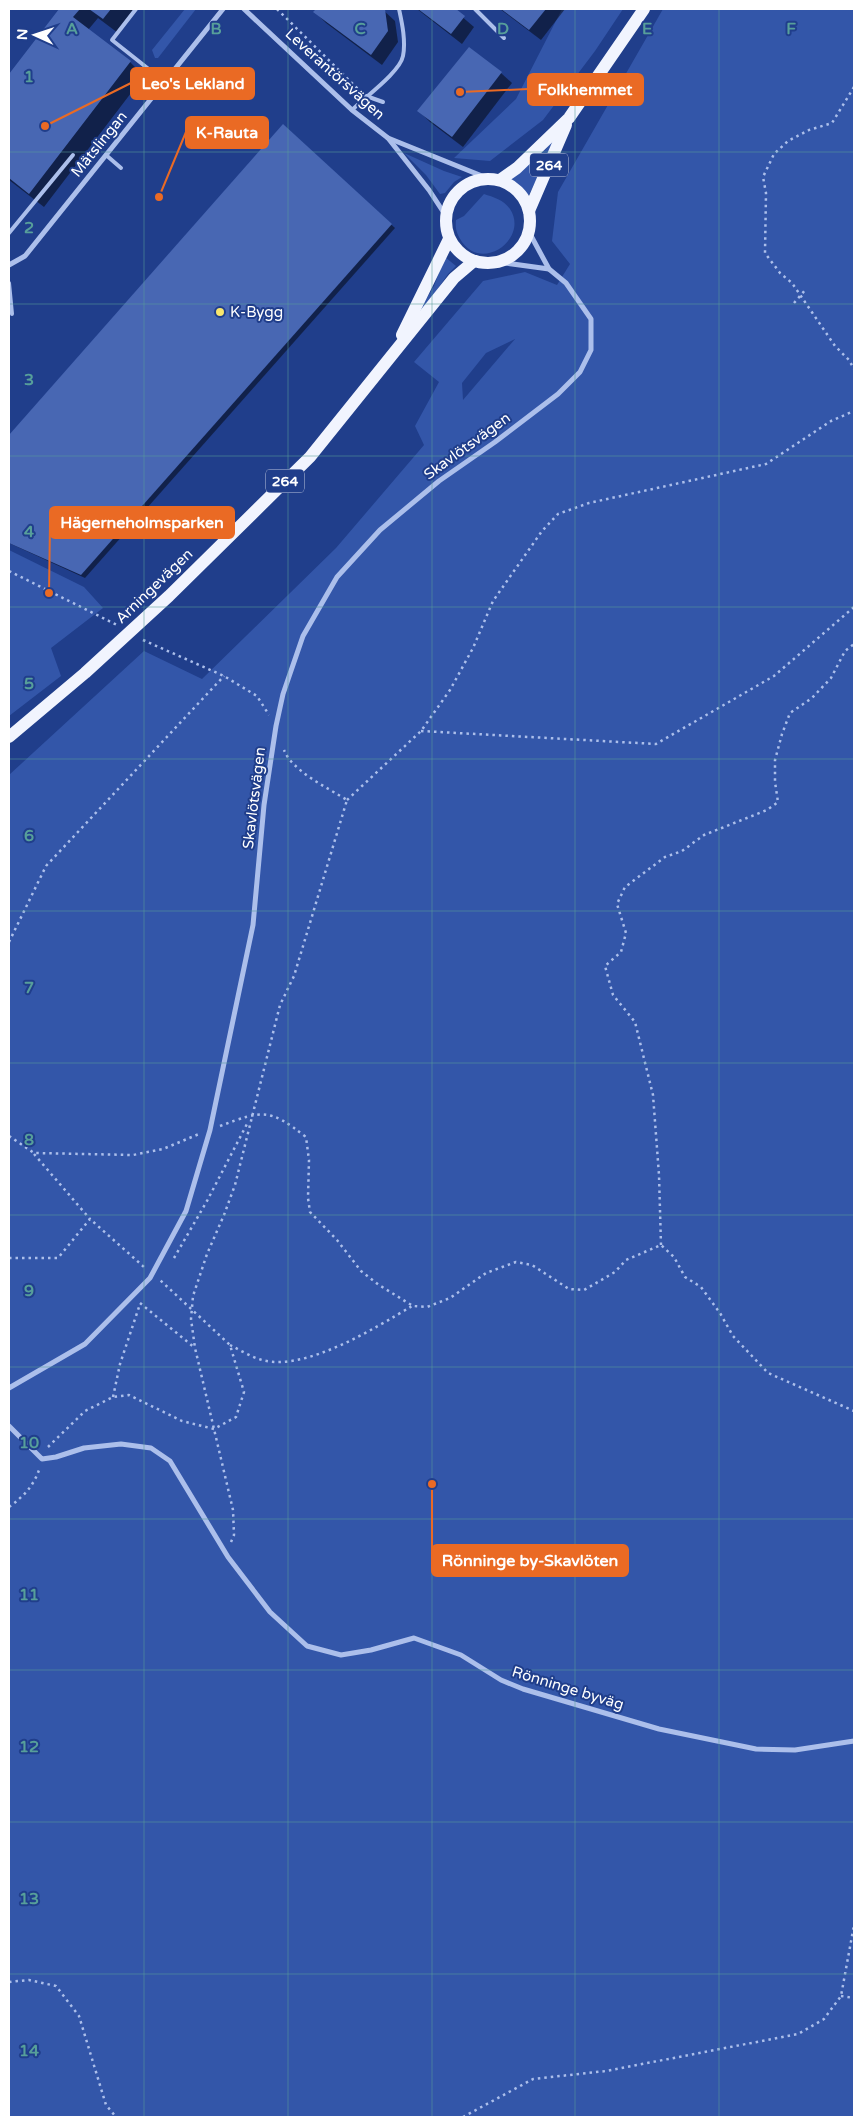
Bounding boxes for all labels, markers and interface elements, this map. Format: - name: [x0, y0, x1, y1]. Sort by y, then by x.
- north arrow: [10, 10, 60, 60]
- text: A: [66, 19, 78, 39]
- text: B: [210, 19, 222, 39]
- text: C: [354, 19, 366, 39]
- text: D: [497, 19, 509, 39]
- text: E: [642, 19, 652, 39]
- text: F: [786, 19, 796, 39]
- street label: Leverantörsvägen: [282, 25, 388, 123]
- text: N: [14, 28, 31, 40]
- text: 1: [24, 67, 34, 87]
- callout: Leo's Lekland: [131, 68, 254, 99]
- text: Leo's Lekland: [142, 74, 245, 94]
- callout: Folkhemmet: [528, 74, 643, 105]
- text: Folkhemmet: [538, 80, 633, 100]
- street label: Mätslingan: [67, 108, 131, 180]
- callout: K-Rauta: [186, 117, 268, 148]
- text: K-Rauta: [196, 123, 258, 143]
- road number: 264: [530, 154, 568, 176]
- text: 2: [24, 218, 34, 238]
- place label: K-Bygg: [230, 303, 283, 321]
- marker: K-Bygg: [214, 306, 226, 318]
- text: 3: [24, 370, 34, 390]
- street label: Skavlötsvägen: [420, 409, 514, 483]
- road number: 264: [266, 470, 304, 492]
- callout: Hägerneholmsparken: [50, 507, 234, 538]
- text: Hägerneholmsparken: [60, 513, 224, 533]
- text: 4: [24, 522, 34, 542]
- street label: Arningevägen: [112, 545, 196, 627]
- text: 5: [24, 674, 34, 694]
- street label: Skavlötsvägen: [239, 746, 269, 850]
- text: 6: [24, 826, 34, 846]
- text: 7: [24, 978, 34, 998]
- text: 8: [24, 1130, 34, 1150]
- text: 9: [24, 1281, 34, 1301]
- text: 10: [19, 1433, 39, 1453]
- callout: Rönninge by-Skavlöten: [432, 1545, 628, 1576]
- text: Rönninge by-Skavlöten: [442, 1551, 618, 1571]
- text: 11: [19, 1585, 39, 1605]
- street label: Rönninge byväg: [510, 1662, 626, 1714]
- text: 12: [19, 1737, 39, 1757]
- text: 13: [19, 1889, 39, 1909]
- text: 14: [19, 2041, 39, 2061]

